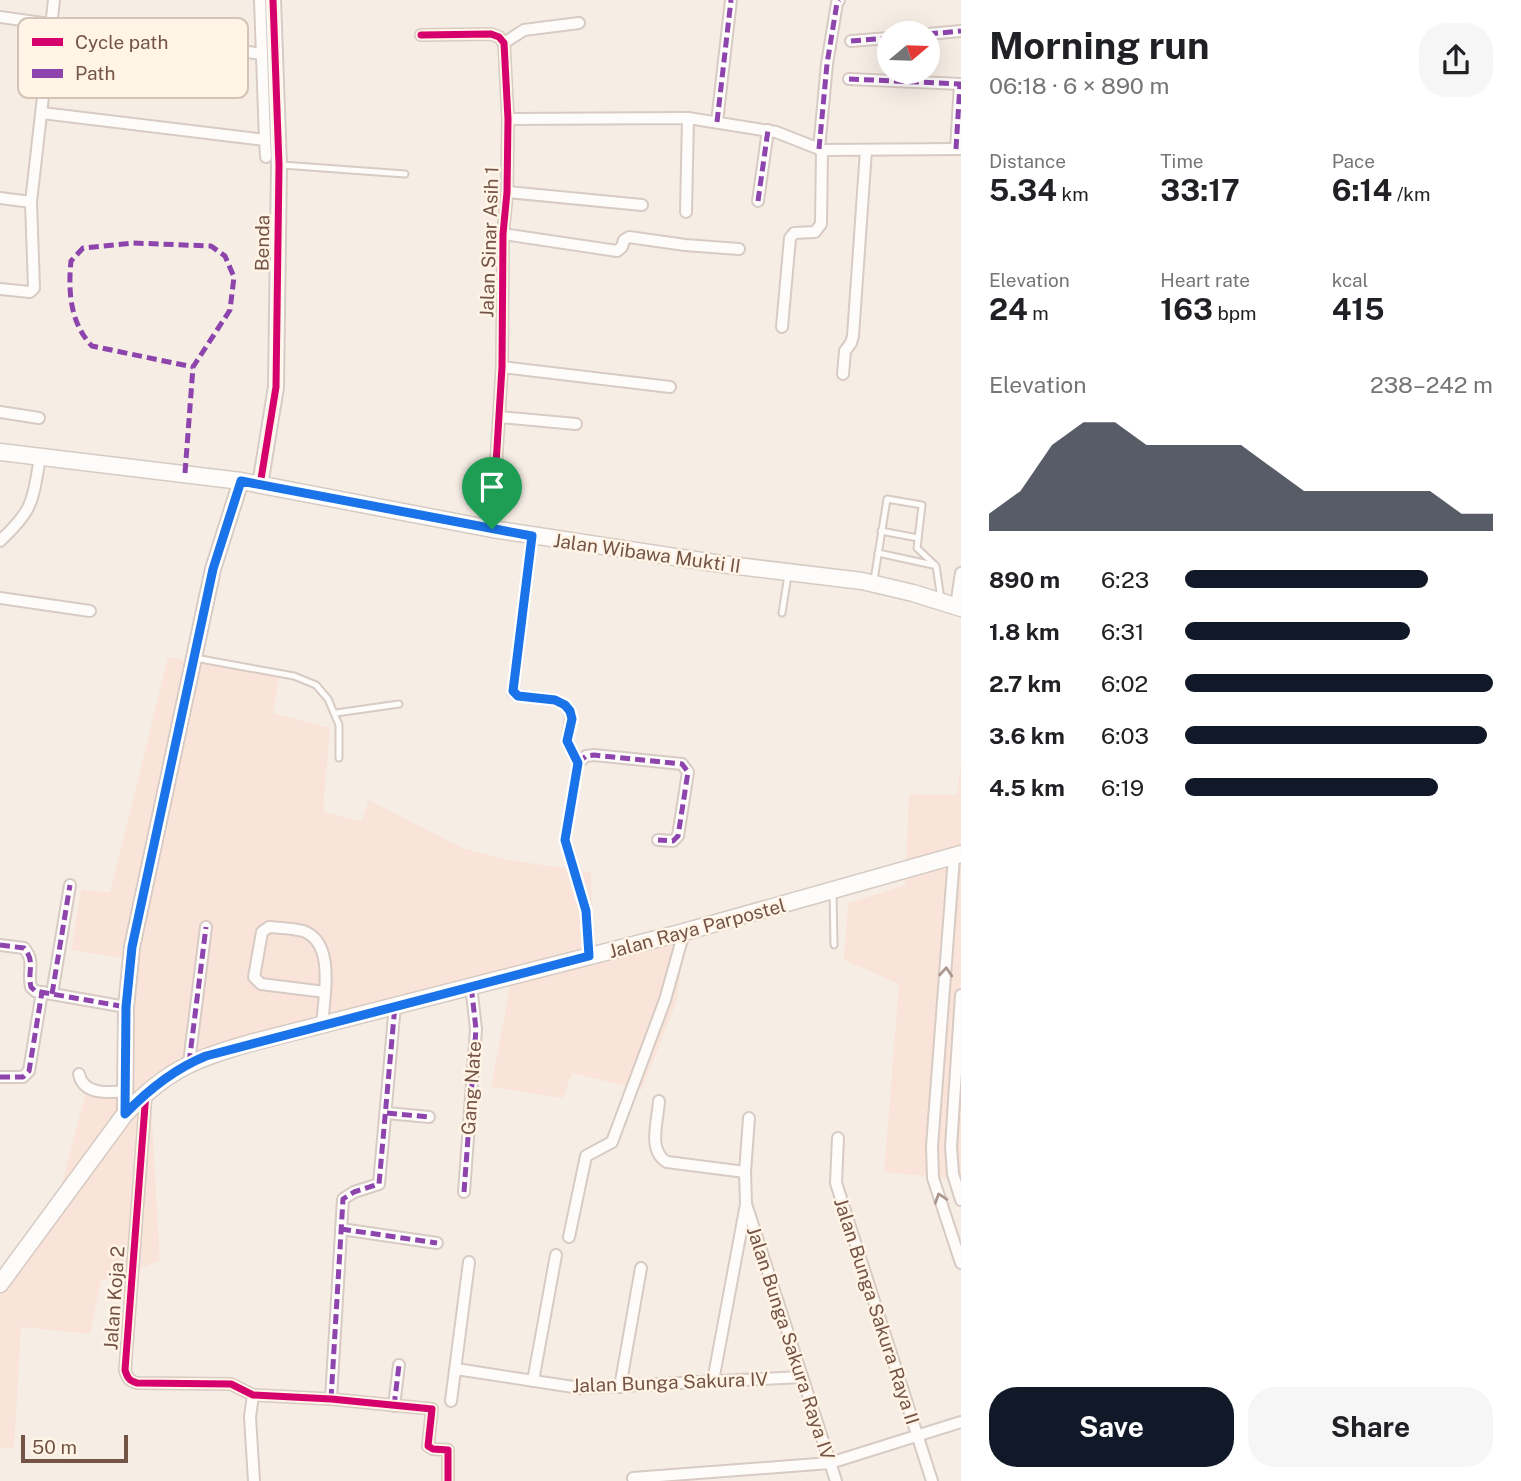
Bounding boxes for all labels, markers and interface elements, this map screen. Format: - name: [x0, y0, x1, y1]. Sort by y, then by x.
- legend: [18, 18, 248, 98]
- north arrow: [877, 21, 940, 84]
- map controls: [877, 21, 940, 84]
- text: Morning run: [989, 23, 1210, 68]
- button: share: [1419, 23, 1493, 97]
- text: Cycle path: [75, 31, 168, 53]
- text: Path: [75, 62, 115, 84]
- text: 06:18 · 6 × 890 m: [989, 72, 1169, 99]
- text: Distance: [989, 150, 1066, 172]
- text: Time: [1160, 150, 1204, 172]
- text: Pace: [1332, 150, 1375, 172]
- street label: Jalan Sinar Asih 1: [475, 166, 503, 318]
- text: 5.34: [989, 172, 1057, 208]
- text: 33:17: [1160, 172, 1240, 208]
- text: 6:14: [1332, 172, 1392, 208]
- text: km: [1057, 183, 1089, 205]
- text: /km: [1392, 183, 1430, 205]
- street label: Benda: [251, 215, 273, 271]
- text: Elevation: [989, 269, 1070, 291]
- text: Heart rate: [1160, 269, 1250, 291]
- text: kcal: [1332, 269, 1368, 291]
- text: 24: [989, 291, 1028, 327]
- text: 163: [1160, 291, 1213, 327]
- text: 415: [1332, 291, 1384, 327]
- text: m: [1028, 302, 1049, 324]
- text: bpm: [1213, 302, 1257, 324]
- text: Elevation: [989, 371, 1087, 398]
- text: 238–242 m: [1370, 371, 1493, 398]
- pin: [462, 457, 522, 529]
- icon: arrive: [473, 468, 511, 506]
- street label: Jalan Wibawa Mukti II: [552, 529, 742, 577]
- text: 890 m: [989, 566, 1060, 593]
- text: 6:23: [1101, 566, 1149, 593]
- text: 1.8 km: [989, 618, 1060, 645]
- text: 6:31: [1101, 618, 1144, 645]
- text: 2.7 km: [989, 670, 1061, 697]
- text: 6:02: [1101, 670, 1148, 697]
- text: 3.6 km: [989, 722, 1065, 749]
- text: 6:03: [1101, 722, 1149, 749]
- text: 4.5 km: [989, 774, 1065, 801]
- text: 6:19: [1101, 774, 1144, 801]
- street label: Jalan Raya Parpostel: [606, 894, 788, 962]
- one-way arrow: [938, 966, 953, 977]
- street label: Gang Nate: [457, 1040, 485, 1136]
- one-way arrow: [934, 1192, 948, 1205]
- street label: Jalan Bunga Sakura Raya II: [830, 1195, 924, 1427]
- street label: Jalan Bunga Sakura Raya IV: [743, 1223, 839, 1463]
- street label: Jalan Koja 2: [99, 1245, 129, 1351]
- street label: Jalan Bunga Sakura IV: [572, 1368, 769, 1396]
- button: Save: [989, 1387, 1234, 1467]
- button: Share: [1248, 1387, 1493, 1467]
- scale bar: [21, 1432, 128, 1464]
- text: 50 m: [32, 1436, 77, 1458]

